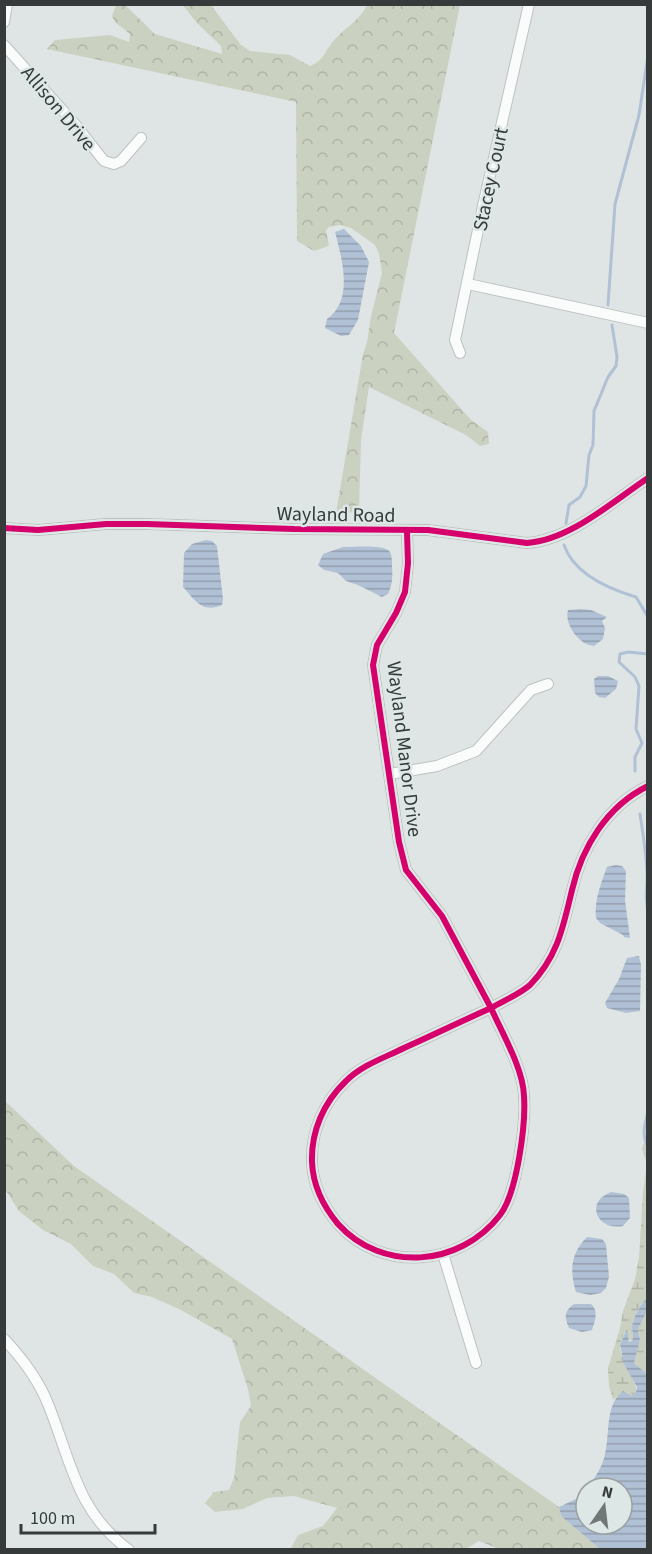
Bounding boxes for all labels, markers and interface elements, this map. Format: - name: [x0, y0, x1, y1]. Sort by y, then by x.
- street label: Allison Drive: [14, 60, 102, 157]
- street label: Stacey Court: [466, 124, 516, 234]
- street label: Wayland Road: [276, 500, 396, 530]
- street label: Wayland Manor Drive: [379, 660, 429, 839]
- north arrow: [574, 1476, 634, 1536]
- text: N: [600, 1480, 615, 1504]
- scale bar: [21, 1497, 154, 1535]
- text: 100 m: [30, 1506, 75, 1531]

